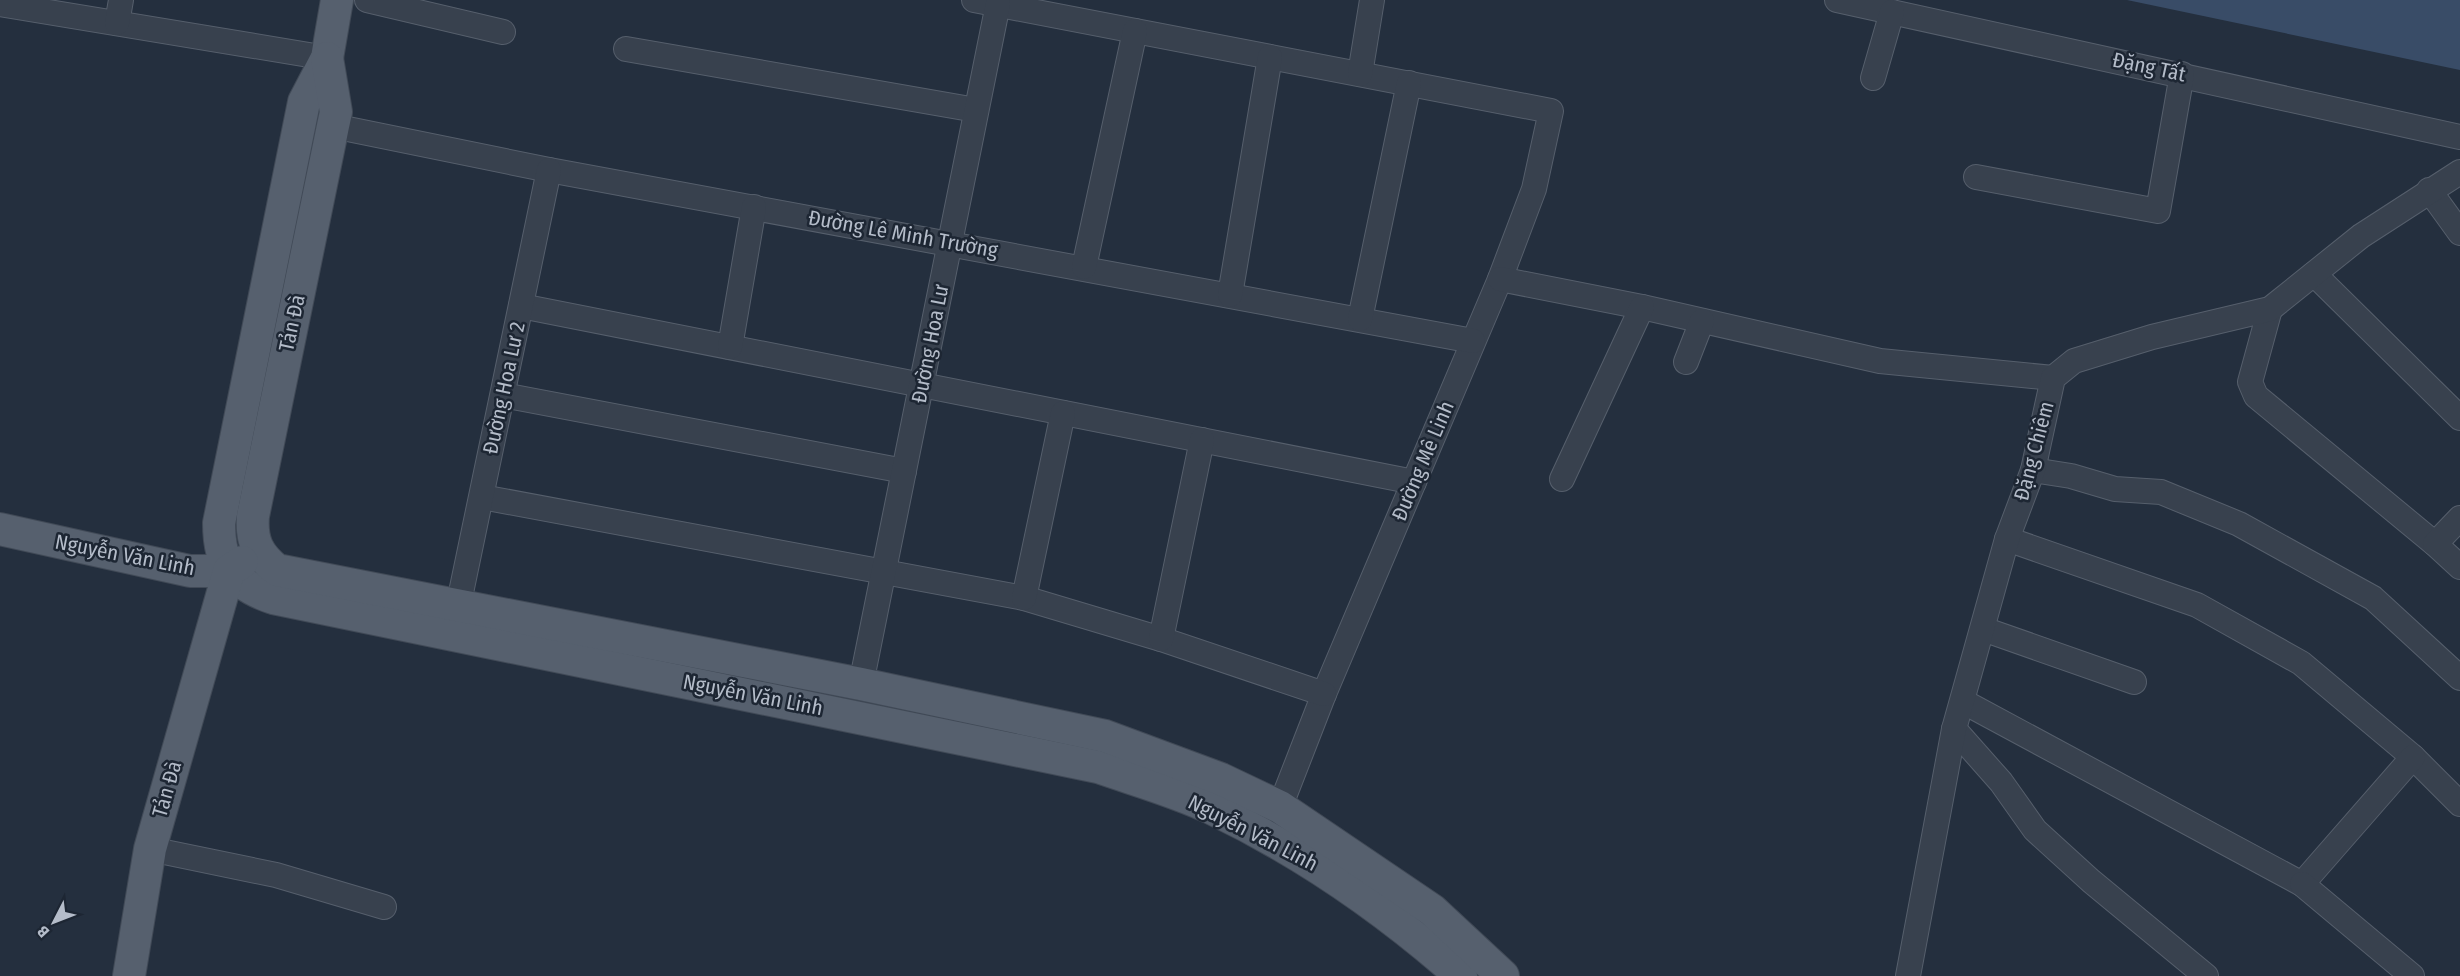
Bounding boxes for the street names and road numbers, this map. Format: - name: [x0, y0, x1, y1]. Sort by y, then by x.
- street label: Đặng Tất: [2110, 47, 2188, 87]
- street label: Đường Lê Minh Trường: [806, 205, 1000, 264]
- street label: Đường Hoa Lư: [906, 282, 954, 406]
- street label: Tản Đà: [273, 292, 311, 354]
- street label: Đường Hoa Lư 2: [477, 320, 531, 456]
- street label: Đường Mê Linh: [1386, 397, 1460, 525]
- street label: Đặng Chiêm: [2008, 398, 2060, 504]
- street label: Nguyễn Văn Linh: [53, 529, 197, 581]
- street label: Nguyễn Văn Linh: [681, 669, 825, 721]
- street label: Tản Đà: [147, 758, 187, 820]
- street label: Nguyễn Văn Linh: [1184, 789, 1322, 877]

